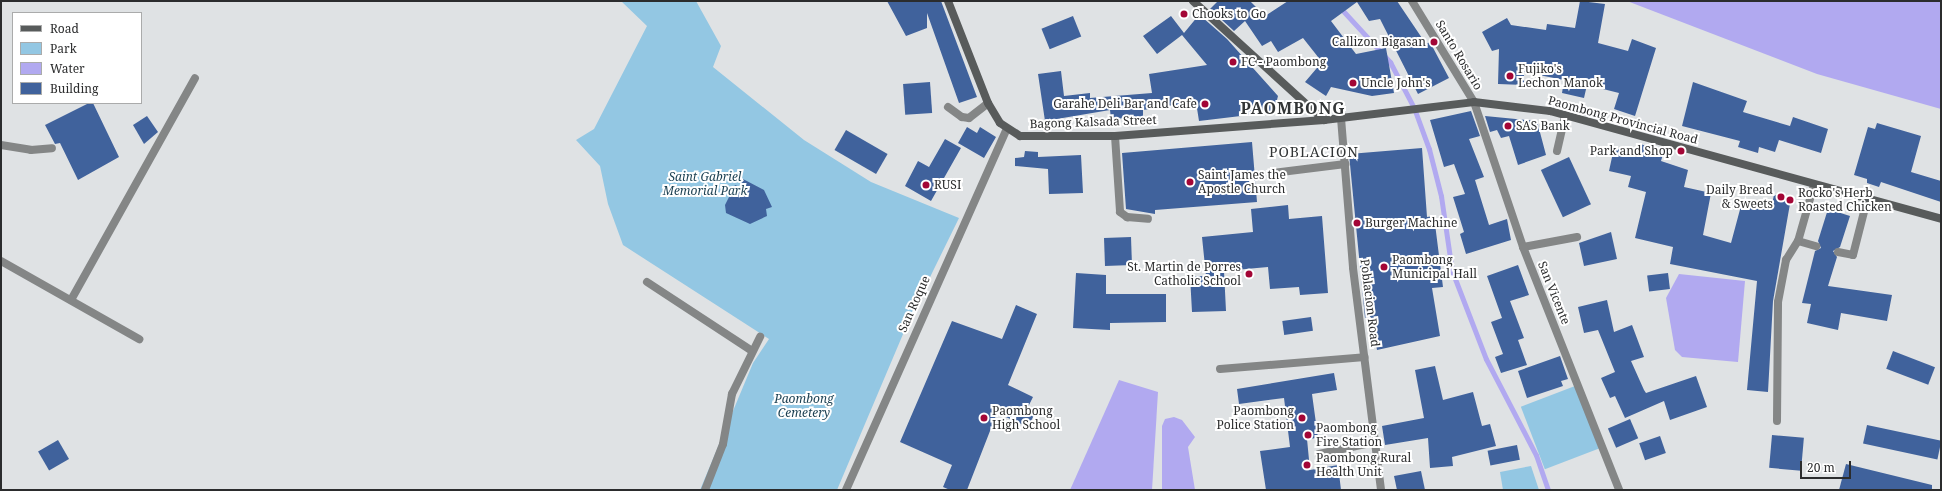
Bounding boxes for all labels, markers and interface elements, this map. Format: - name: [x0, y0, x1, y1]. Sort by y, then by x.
- place label: Chooks to Go: [1192, 7, 1266, 21]
- marker: Chooks to Go: [1179, 9, 1189, 19]
- legend: [12, 12, 142, 104]
- street label: Santo Rosario: [1433, 18, 1485, 92]
- text: Road: [50, 20, 79, 37]
- place label: Callizon Bigasan: [1332, 35, 1426, 49]
- marker: Callizon Bigasan: [1429, 37, 1439, 47]
- text: Park: [50, 40, 77, 57]
- place label: FC - Paombong: [1241, 55, 1326, 69]
- marker: FC - Paombong: [1228, 57, 1238, 67]
- text: Water: [50, 60, 85, 77]
- place label: Fujiko's Lechon Manok: [1518, 62, 1603, 90]
- marker: Fujiko's Lechon Manok: [1505, 71, 1515, 81]
- place label: Uncle John's: [1361, 76, 1431, 90]
- marker: Uncle John's: [1348, 78, 1358, 88]
- text: Building: [50, 80, 98, 97]
- street label: Paombong Provincial Road: [1547, 93, 1699, 147]
- place label: Garahe Deli Bar and Cafe: [1053, 97, 1197, 111]
- district label: PAOMBONG: [1240, 98, 1346, 118]
- marker: Garahe Deli Bar and Cafe: [1200, 99, 1210, 109]
- street label: Bagong Kalsada Street: [1029, 113, 1157, 131]
- place label: SAS Bank: [1516, 119, 1570, 133]
- marker: SAS Bank: [1503, 121, 1513, 131]
- district label: POBLACION: [1269, 144, 1359, 160]
- place label: Park and Shop: [1590, 144, 1673, 158]
- marker: Park and Shop: [1676, 146, 1686, 156]
- place label: Saint James the Apostle Church: [1198, 168, 1286, 196]
- park label: Saint Gabriel Memorial Park: [663, 170, 747, 198]
- marker: Saint James the Apostle Church: [1185, 177, 1195, 187]
- place label: RUSI: [934, 178, 961, 192]
- marker: RUSI: [921, 180, 931, 190]
- place label: Daily Bread & Sweets: [1706, 183, 1773, 211]
- place label: Rocko's Herb Roasted Chicken: [1798, 186, 1892, 214]
- marker: Daily Bread & Sweets: [1776, 192, 1786, 202]
- marker: Rocko's Herb Roasted Chicken: [1785, 195, 1795, 205]
- place label: Burger Machine: [1365, 216, 1457, 230]
- marker: Burger Machine: [1352, 218, 1362, 228]
- place label: Paombong Municipal Hall: [1392, 253, 1477, 281]
- street label: Poblacion Road: [1357, 258, 1383, 348]
- street label: San Vicente: [1535, 259, 1573, 327]
- place label: St. Martin de Porres Catholic School: [1127, 260, 1241, 288]
- marker: Paombong Municipal Hall: [1379, 262, 1389, 272]
- marker: St. Martin de Porres Catholic School: [1244, 269, 1254, 279]
- street label: San Roque: [895, 274, 933, 334]
- park label: Paombong Cemetery: [774, 392, 834, 420]
- place label: Paombong High School: [992, 404, 1060, 432]
- place label: Paombong Police Station: [1217, 404, 1294, 432]
- marker: Paombong High School: [979, 413, 989, 423]
- marker: Paombong Police Station: [1297, 413, 1307, 423]
- place label: Paombong Fire Station: [1316, 421, 1382, 449]
- marker: Paombong Fire Station: [1303, 430, 1313, 440]
- place label: Paombong Rural Health Unit: [1316, 451, 1411, 479]
- scale bar: [1802, 453, 1853, 479]
- marker: Paombong Rural Health Unit: [1301, 459, 1313, 471]
- text: 20 m: [1807, 459, 1835, 476]

